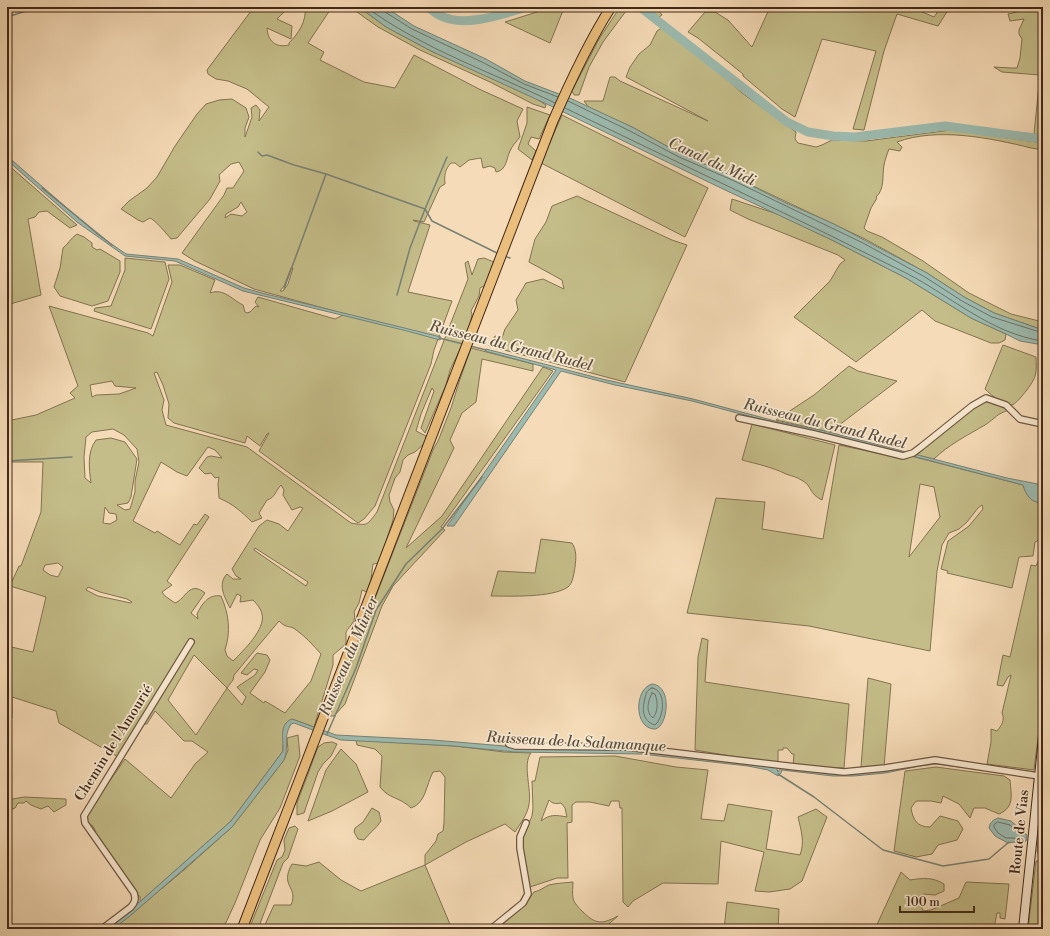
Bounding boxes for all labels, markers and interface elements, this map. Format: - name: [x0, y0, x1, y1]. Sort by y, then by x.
- water label: Canal du Midi: [665, 133, 759, 191]
- water label: Ruisseau du Grand Rudel: [427, 316, 595, 375]
- water label: Ruisseau du Grand Rudel: [741, 394, 909, 453]
- water label: Ruisseau du Mûrier: [315, 593, 383, 720]
- street label: Chemin de l'Amourié: [71, 681, 157, 805]
- water label: Ruisseau de la Salamanque: [485, 728, 666, 756]
- street label: Route de Vias: [1007, 789, 1033, 875]
- scale bar: [900, 888, 974, 914]
- text: 100 m: [906, 895, 940, 910]

